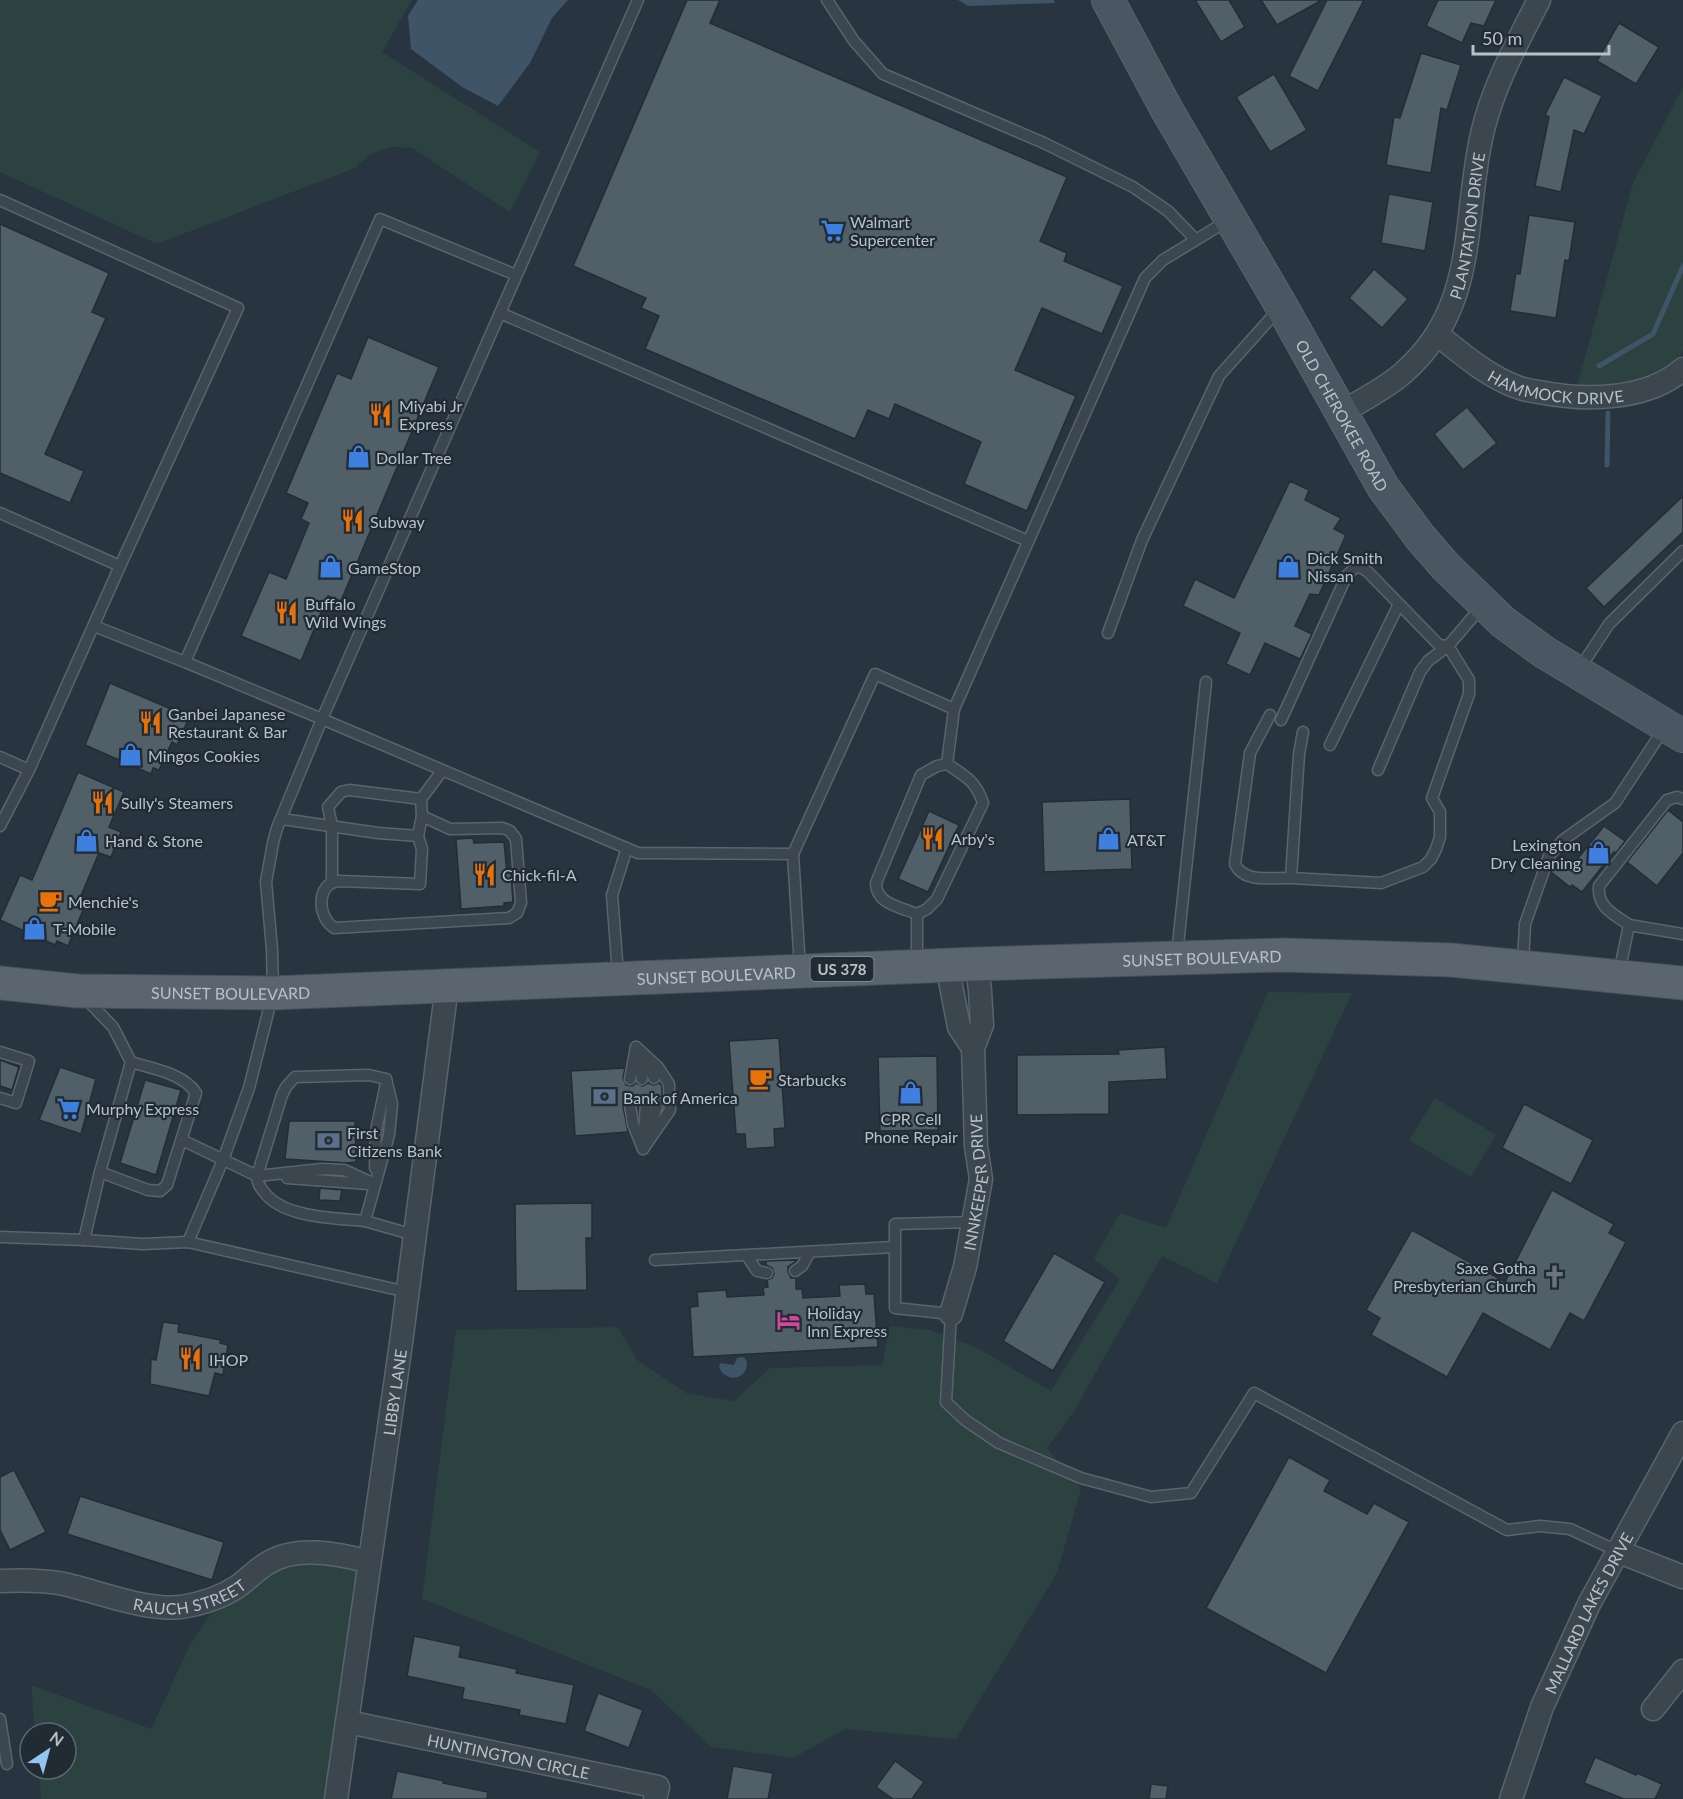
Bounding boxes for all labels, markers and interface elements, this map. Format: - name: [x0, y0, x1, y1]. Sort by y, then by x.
- scale bar: [1473, 18, 1610, 56]
- text: 50 m: [1482, 27, 1522, 49]
- street label: PLANTATION DRIVE: [1445, 151, 1488, 302]
- place label: Walmart Supercenter: [850, 212, 935, 249]
- supermarket icon: Walmart Supercenter: [819, 217, 845, 243]
- street label: OLD CHEROKEE ROAD: [1293, 336, 1393, 494]
- street label: HAMMOCK DRIVE: [1485, 365, 1625, 407]
- place label: Miyabi Jr Express: [399, 396, 463, 433]
- restaurant icon: Miyabi Jr Express: [368, 401, 394, 427]
- shop icon: Dollar Tree: [345, 444, 371, 470]
- place label: Dollar Tree: [376, 448, 452, 467]
- restaurant icon: Subway: [339, 508, 365, 534]
- place label: Subway: [370, 512, 426, 531]
- place label: Dick Smith Nissan: [1307, 548, 1383, 585]
- shop icon: Dick Smith Nissan: [1276, 553, 1302, 579]
- shop icon: GameStop: [317, 554, 343, 580]
- place label: GameStop: [348, 558, 421, 577]
- place label: Buffalo Wild Wings: [305, 594, 387, 631]
- restaurant icon: Buffalo Wild Wings: [274, 599, 300, 625]
- place label: Ganbei Japanese Restaurant & Bar: [168, 704, 287, 741]
- restaurant icon: Ganbei Japanese Restaurant & Bar: [137, 709, 163, 735]
- shop icon: Mingos Cookies: [117, 742, 143, 768]
- place label: Mingos Cookies: [148, 746, 260, 765]
- restaurant icon: Sully's Steamers: [90, 789, 116, 815]
- place label: Sully's Steamers: [121, 793, 233, 812]
- restaurant icon: Arby's: [920, 825, 946, 851]
- shop icon: AT&T: [1096, 826, 1122, 852]
- shop icon: Hand & Stone: [74, 827, 100, 853]
- place label: Arby's: [951, 829, 995, 848]
- place label: AT&T: [1127, 830, 1166, 849]
- place label: Hand & Stone: [105, 831, 203, 850]
- place label: Lexington Dry Cleaning: [1490, 835, 1581, 872]
- shop icon: Lexington Dry Cleaning: [1586, 840, 1612, 866]
- restaurant icon: Chick-fil-A: [471, 861, 497, 887]
- place label: Chick-fil-A: [502, 865, 577, 884]
- cafe icon: Menchie's: [37, 888, 63, 914]
- place label: Menchie's: [68, 892, 139, 911]
- shop icon: T-Mobile: [22, 915, 48, 941]
- place label: T-Mobile: [53, 919, 116, 938]
- street label: SUNSET BOULEVARD: [1122, 946, 1282, 969]
- road number: US 378: [810, 957, 874, 981]
- street label: SUNSET BOULEVARD: [636, 962, 796, 988]
- street label: SUNSET BOULEVARD: [151, 982, 311, 1003]
- cafe icon: Starbucks: [747, 1066, 773, 1092]
- place label: Starbucks: [778, 1070, 846, 1089]
- shop icon: CPR Cell Phone Repair: [898, 1080, 924, 1106]
- bank icon: Bank of America: [592, 1084, 618, 1110]
- place label: Bank of America: [623, 1088, 738, 1107]
- supermarket icon: Murphy Express: [55, 1095, 81, 1121]
- place label: Murphy Express: [86, 1099, 199, 1118]
- place label: CPR Cell Phone Repair: [864, 1109, 958, 1146]
- street label: INNKEEPER DRIVE: [959, 1114, 991, 1252]
- place label: First Citizens Bank: [347, 1123, 443, 1160]
- bank icon: First Citizens Bank: [316, 1128, 342, 1154]
- place label: Saxe Gotha Presbyterian Church: [1393, 1258, 1536, 1295]
- church icon: Saxe Gotha Presbyterian Church: [1541, 1263, 1567, 1289]
- place label: Holiday Inn Express: [807, 1303, 887, 1340]
- hotel icon: Holiday Inn Express: [776, 1308, 802, 1334]
- restaurant icon: IHOP: [178, 1346, 204, 1372]
- street label: LIBBY LANE: [378, 1348, 410, 1437]
- place label: IHOP: [209, 1350, 249, 1369]
- street label: MALLARD LAKES DRIVE: [1540, 1529, 1636, 1696]
- street label: RAUCH STREET: [132, 1574, 249, 1617]
- north arrow: [18, 1721, 78, 1781]
- text: N: [47, 1727, 68, 1750]
- street label: HUNTINGTON CIRCLE: [426, 1729, 591, 1782]

